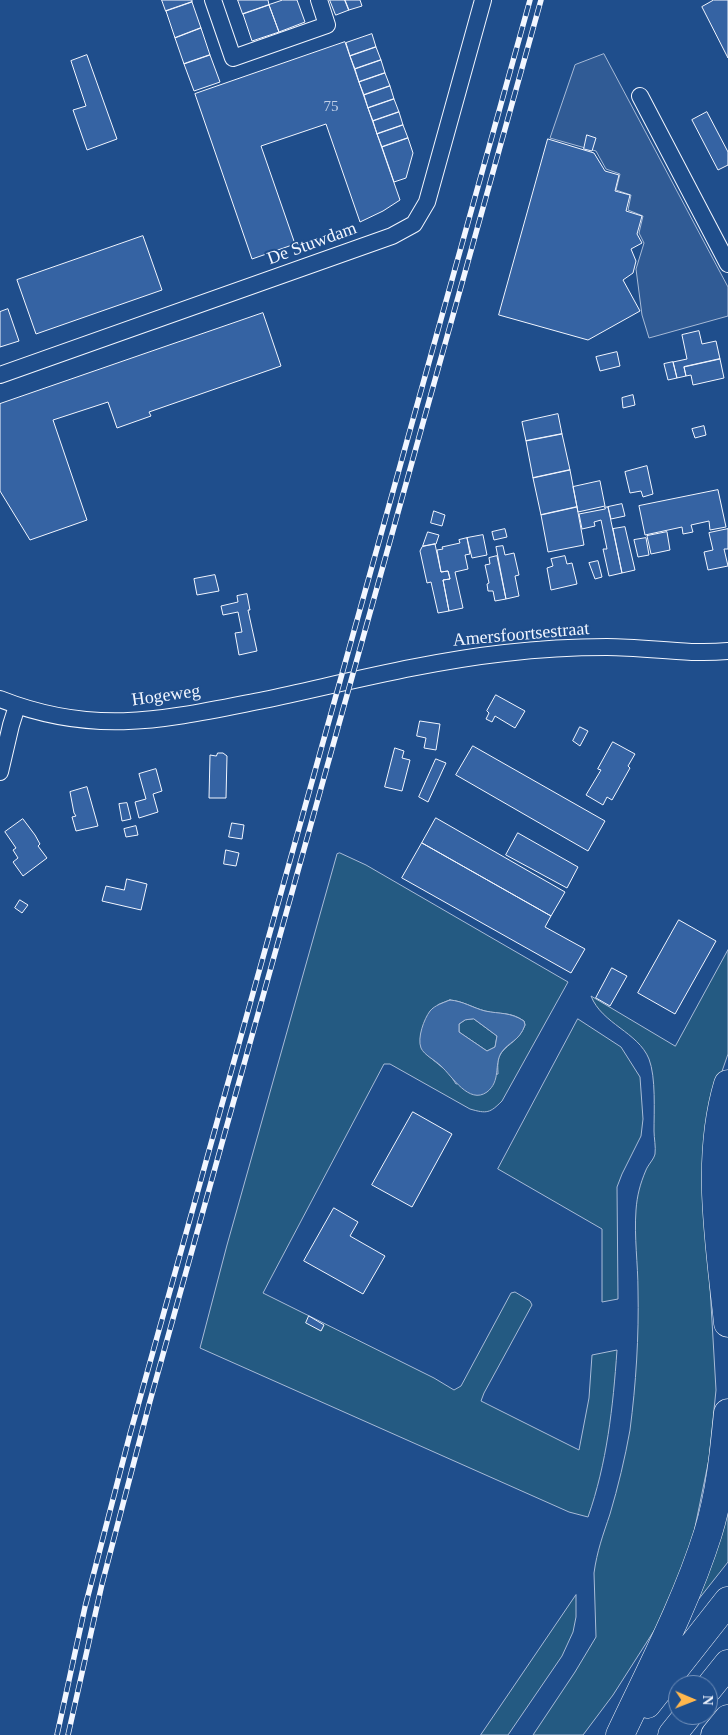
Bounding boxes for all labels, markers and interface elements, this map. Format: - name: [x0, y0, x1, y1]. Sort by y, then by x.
- house number: 75: [324, 98, 338, 116]
- street label: De Stuwdam: [264, 218, 360, 270]
- street label: Amersfoortsestraat: [452, 618, 590, 652]
- street label: Hogeweg: [130, 681, 202, 711]
- north arrow: [668, 1675, 718, 1725]
- text: N: [700, 1695, 715, 1705]

